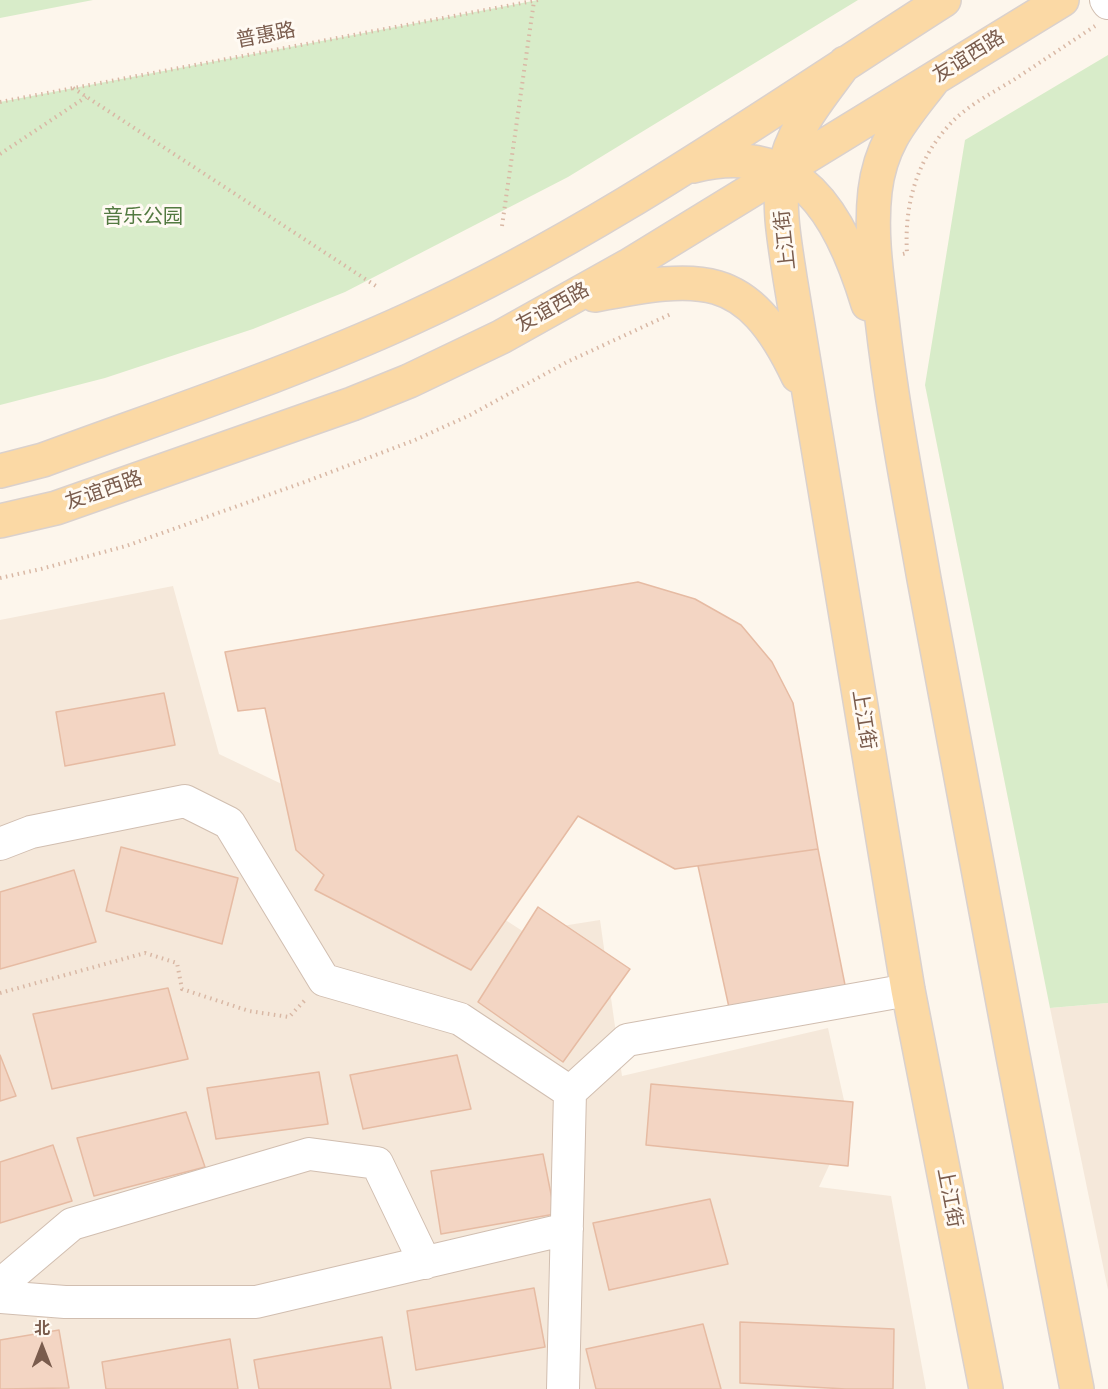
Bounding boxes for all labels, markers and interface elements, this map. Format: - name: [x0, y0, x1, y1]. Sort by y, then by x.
- street label: 普惠路: [234, 18, 298, 54]
- street label: 友谊西路: [929, 26, 1009, 88]
- park label: 音乐公园: [103, 206, 183, 230]
- street label: 上江街: [771, 209, 801, 271]
- street label: 友谊西路: [512, 278, 594, 338]
- street label: 友谊西路: [62, 467, 146, 515]
- street label: 上江街: [846, 688, 880, 752]
- street label: 上江街: [931, 1166, 967, 1230]
- north arrow: [12, 1317, 72, 1377]
- text: 北: [34, 1318, 50, 1339]

